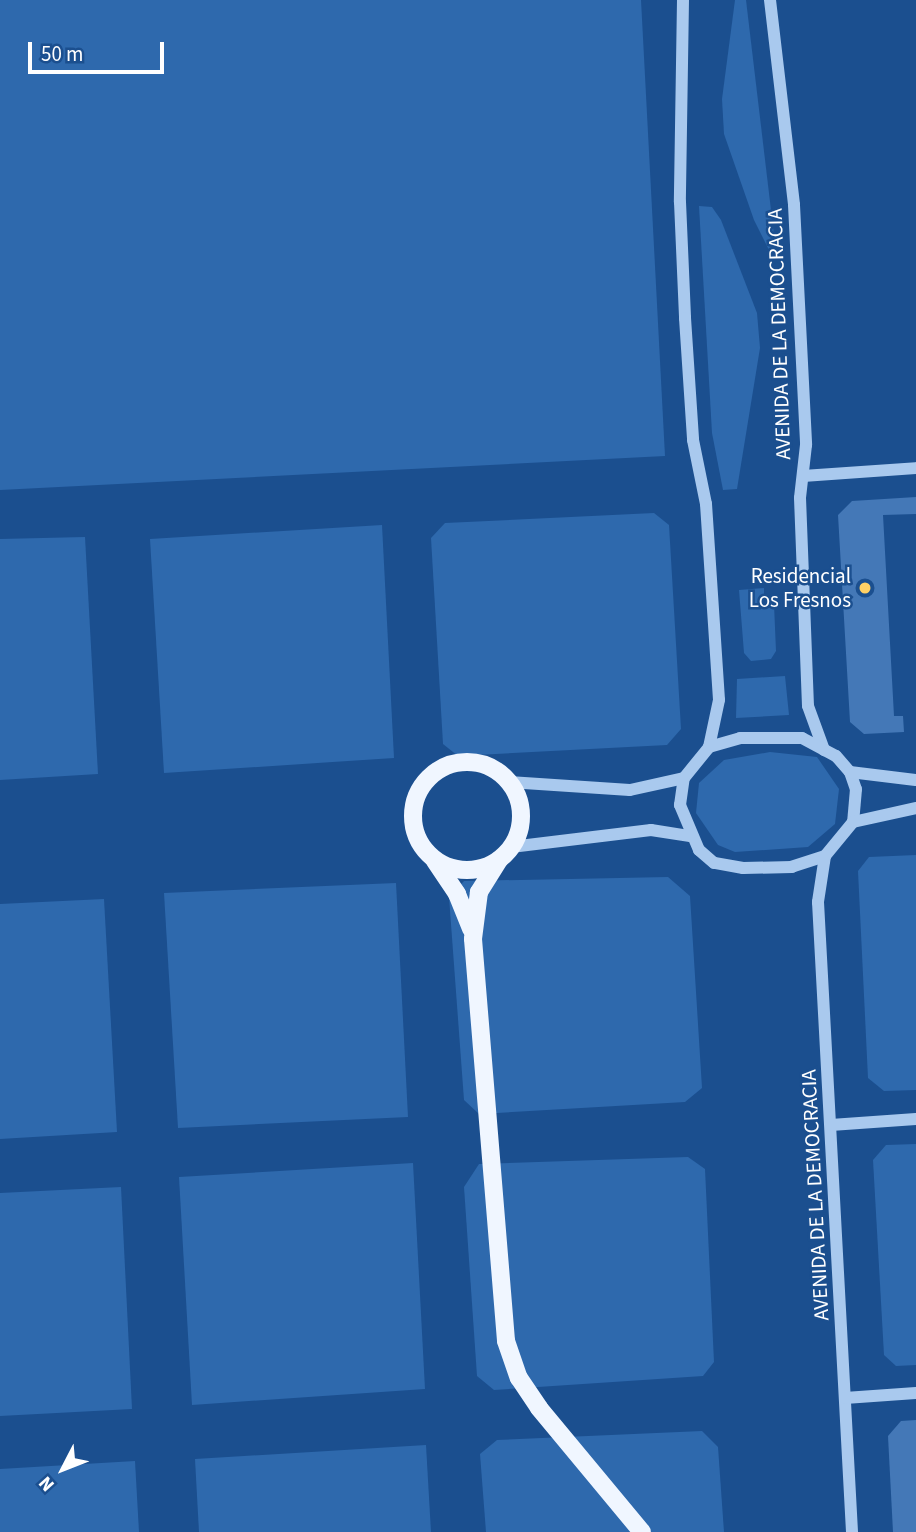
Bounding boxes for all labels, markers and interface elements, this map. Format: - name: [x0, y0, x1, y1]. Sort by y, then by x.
- scale bar: [32, 28, 168, 72]
- text: 50 m: [41, 39, 83, 69]
- street label: AVENIDA DE LA DEMOCRACIA: [762, 208, 796, 460]
- place label: Residencial Los Fresnos: [749, 563, 851, 613]
- marker: Residencial Los Fresnos: [857, 580, 873, 596]
- street label: AVENIDA DE LA DEMOCRACIA: [796, 1069, 834, 1321]
- north arrow: [28, 1434, 98, 1504]
- text: N: [33, 1470, 61, 1497]

